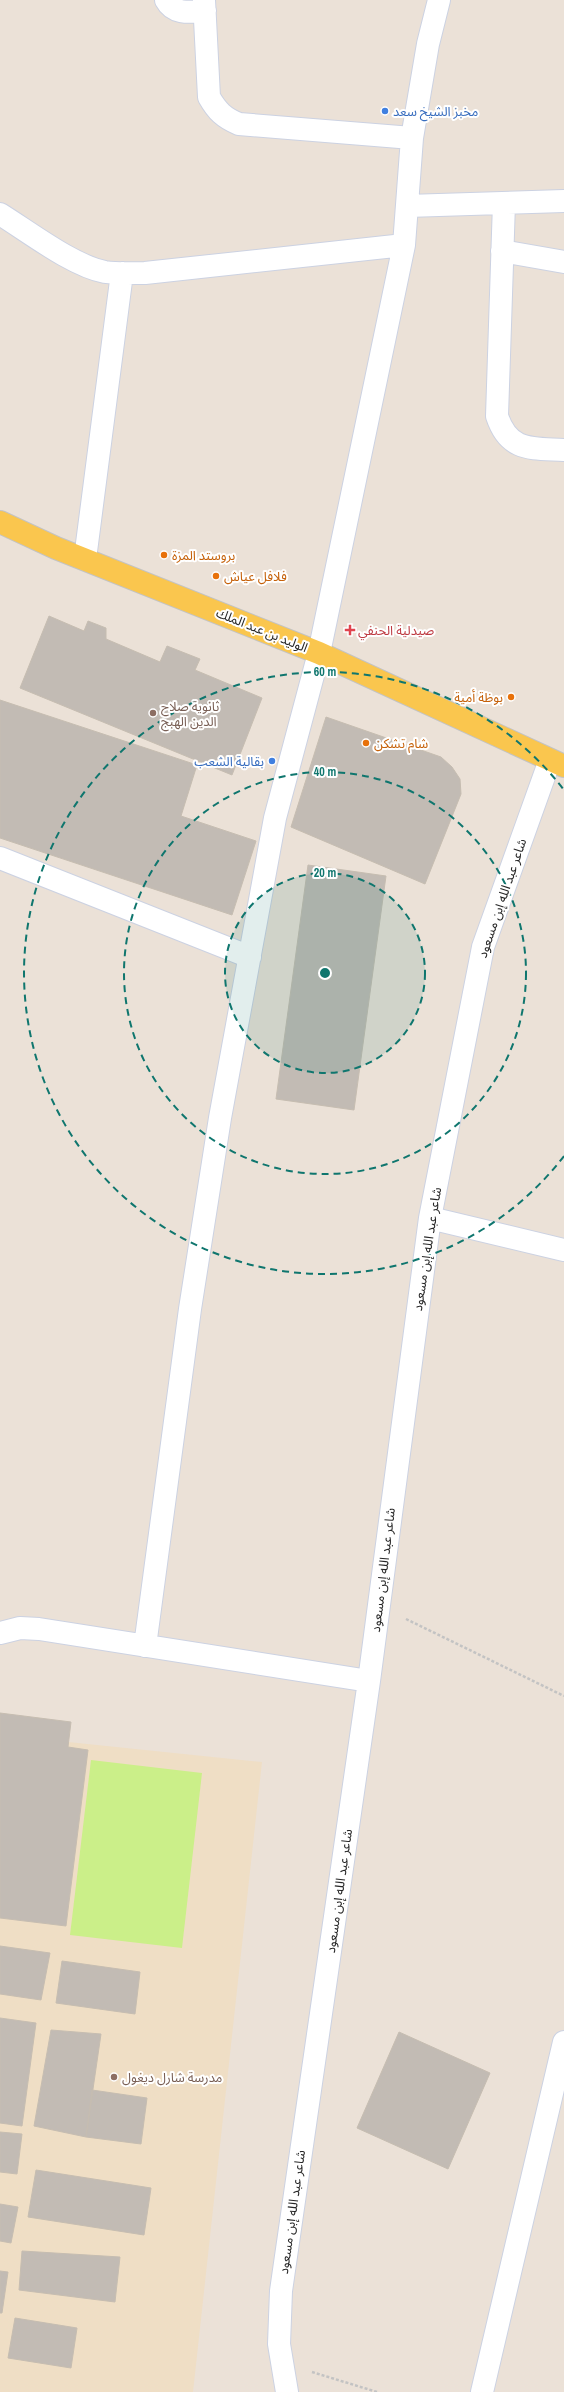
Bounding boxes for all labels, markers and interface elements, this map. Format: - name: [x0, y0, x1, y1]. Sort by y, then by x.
- place label: مخبز الشيخ سعد: [393, 103, 479, 122]
- marker: مخبز الشيخ سعد: [380, 106, 390, 116]
- place label: بروستد المزة: [172, 547, 235, 564]
- marker: بروستد المزة: [159, 550, 169, 560]
- place label: فلافل عياش: [224, 568, 287, 585]
- marker: فلافل عياش: [211, 571, 221, 581]
- street label: الوليد بن عبد الملك: [214, 604, 310, 656]
- place label: صيدلية الحنفي: [358, 622, 434, 641]
- marker: صيدلية الحنفي: [345, 625, 355, 635]
- text: 60 m: [314, 664, 336, 680]
- place label: بوظة أمية: [454, 689, 503, 706]
- marker: بوظة أمية: [506, 692, 516, 702]
- place label: ثانوية صلاح الدين الهبج: [161, 698, 219, 732]
- marker: ثانوية صلاح الدين الهبج: [148, 708, 158, 718]
- place label: شام تشكن: [374, 735, 428, 753]
- marker: شام تشكن: [361, 738, 371, 748]
- place label: بقالية الشعب: [194, 753, 264, 770]
- marker: بقالية الشعب: [267, 756, 277, 766]
- text: 40 m: [314, 764, 336, 780]
- street label: شاعر عبد الله إبن مسعود: [474, 836, 531, 960]
- text: 20 m: [314, 865, 336, 881]
- centre of rings: [318, 966, 332, 980]
- street label: شاعر عبد الله إبن مسعود: [409, 1186, 446, 1312]
- street label: شاعر عبد الله إبن مسعود: [367, 1507, 400, 1633]
- street label: شاعر عبد الله إبن مسعود: [322, 1828, 357, 1954]
- place label: مدرسة شارل ديغول: [122, 2069, 223, 2086]
- marker: مدرسة شارل ديغول: [109, 2072, 119, 2082]
- street label: شاعر عبد الله إبن مسعود: [275, 2149, 310, 2275]

